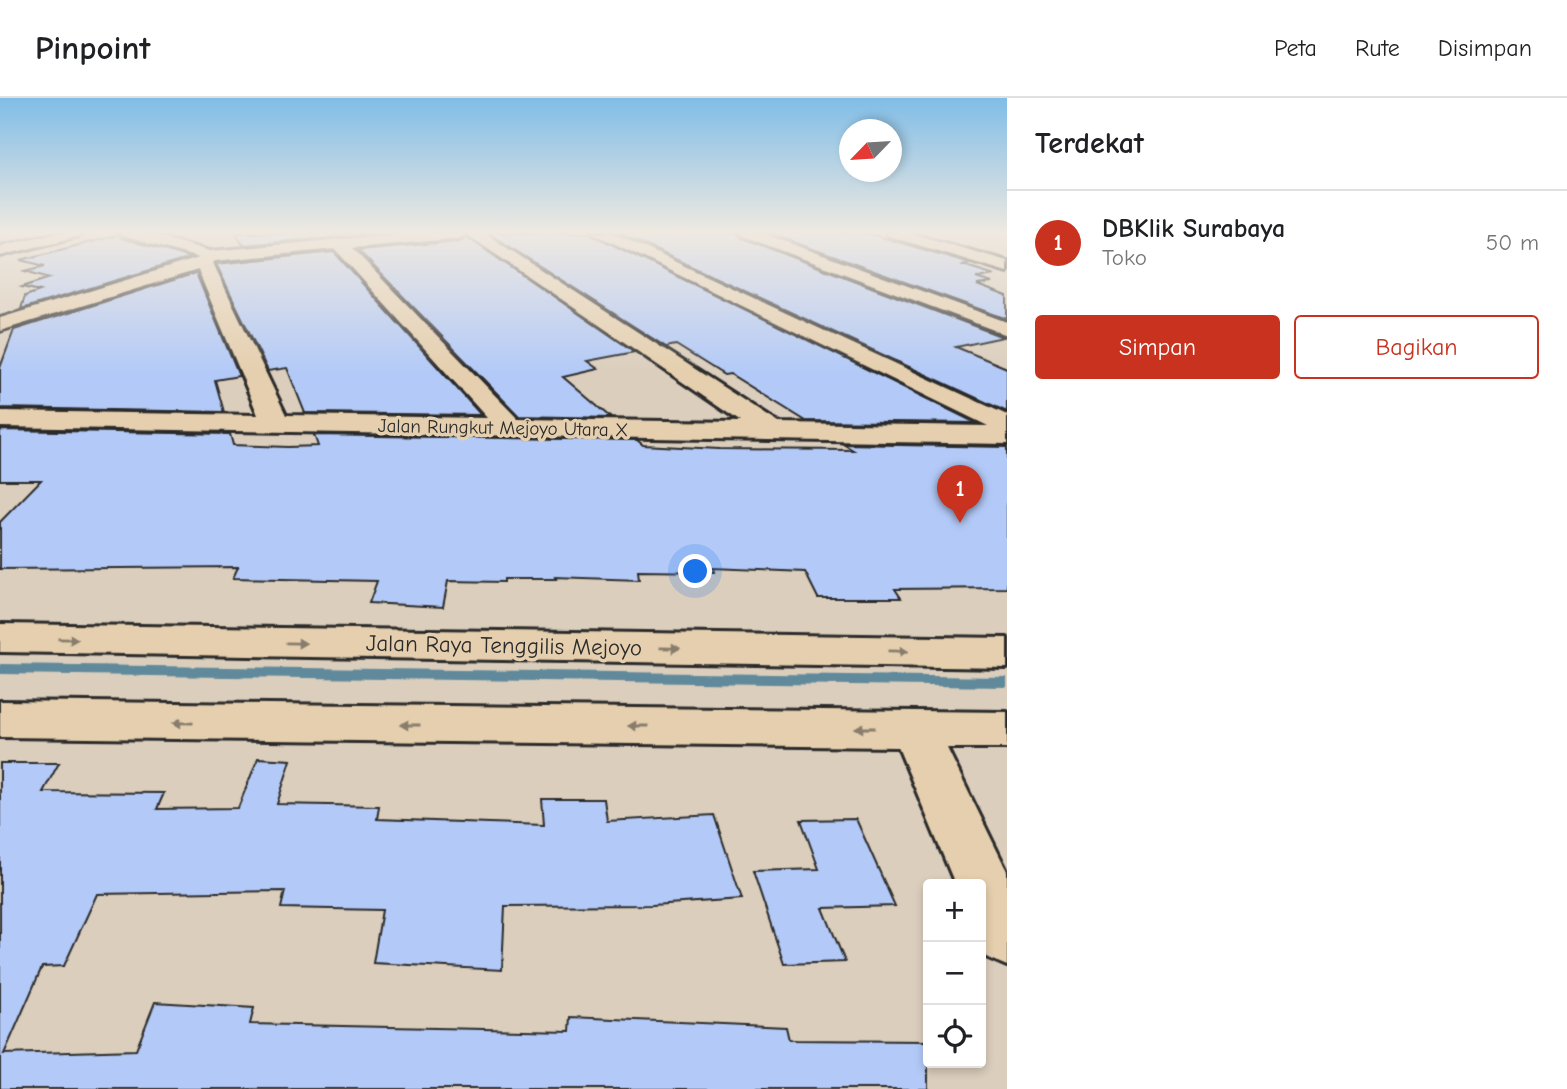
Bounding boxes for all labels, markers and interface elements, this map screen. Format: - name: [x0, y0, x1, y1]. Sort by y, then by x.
- text: Pinpoint: [35, 29, 150, 67]
- text: Peta: [1274, 34, 1317, 62]
- text: Rute: [1355, 34, 1400, 62]
- text: Disimpan: [1438, 34, 1532, 62]
- north arrow: [839, 119, 902, 182]
- text: Terdekat: [1035, 126, 1144, 161]
- text: DBKlik Surabaya: [1102, 214, 1285, 244]
- text: 1: [1053, 229, 1063, 256]
- text: 50 m: [1486, 229, 1539, 256]
- text: Toko: [1102, 244, 1147, 271]
- button: Simpan: [1035, 315, 1280, 379]
- button: Bagikan: [1294, 315, 1539, 379]
- street label: Jalan Rungkut Mejoyo Utara X: [378, 415, 628, 441]
- pin: 1: [937, 465, 983, 523]
- your location: [678, 554, 712, 588]
- street label: Jalan Raya Tenggilis Mejoyo: [366, 630, 642, 661]
- one-way arrow: [57, 634, 79, 645]
- one-way arrow: [285, 637, 307, 648]
- one-way arrow: [659, 642, 681, 654]
- one-way arrow: [887, 645, 909, 657]
- one-way arrow: [172, 717, 194, 728]
- one-way arrow: [399, 719, 421, 731]
- one-way arrow: [627, 720, 649, 732]
- one-way arrow: [854, 722, 876, 734]
- map controls: [923, 879, 986, 1068]
- button: +: [923, 879, 986, 942]
- button: −: [923, 942, 986, 1005]
- button: locate: [923, 1005, 986, 1068]

